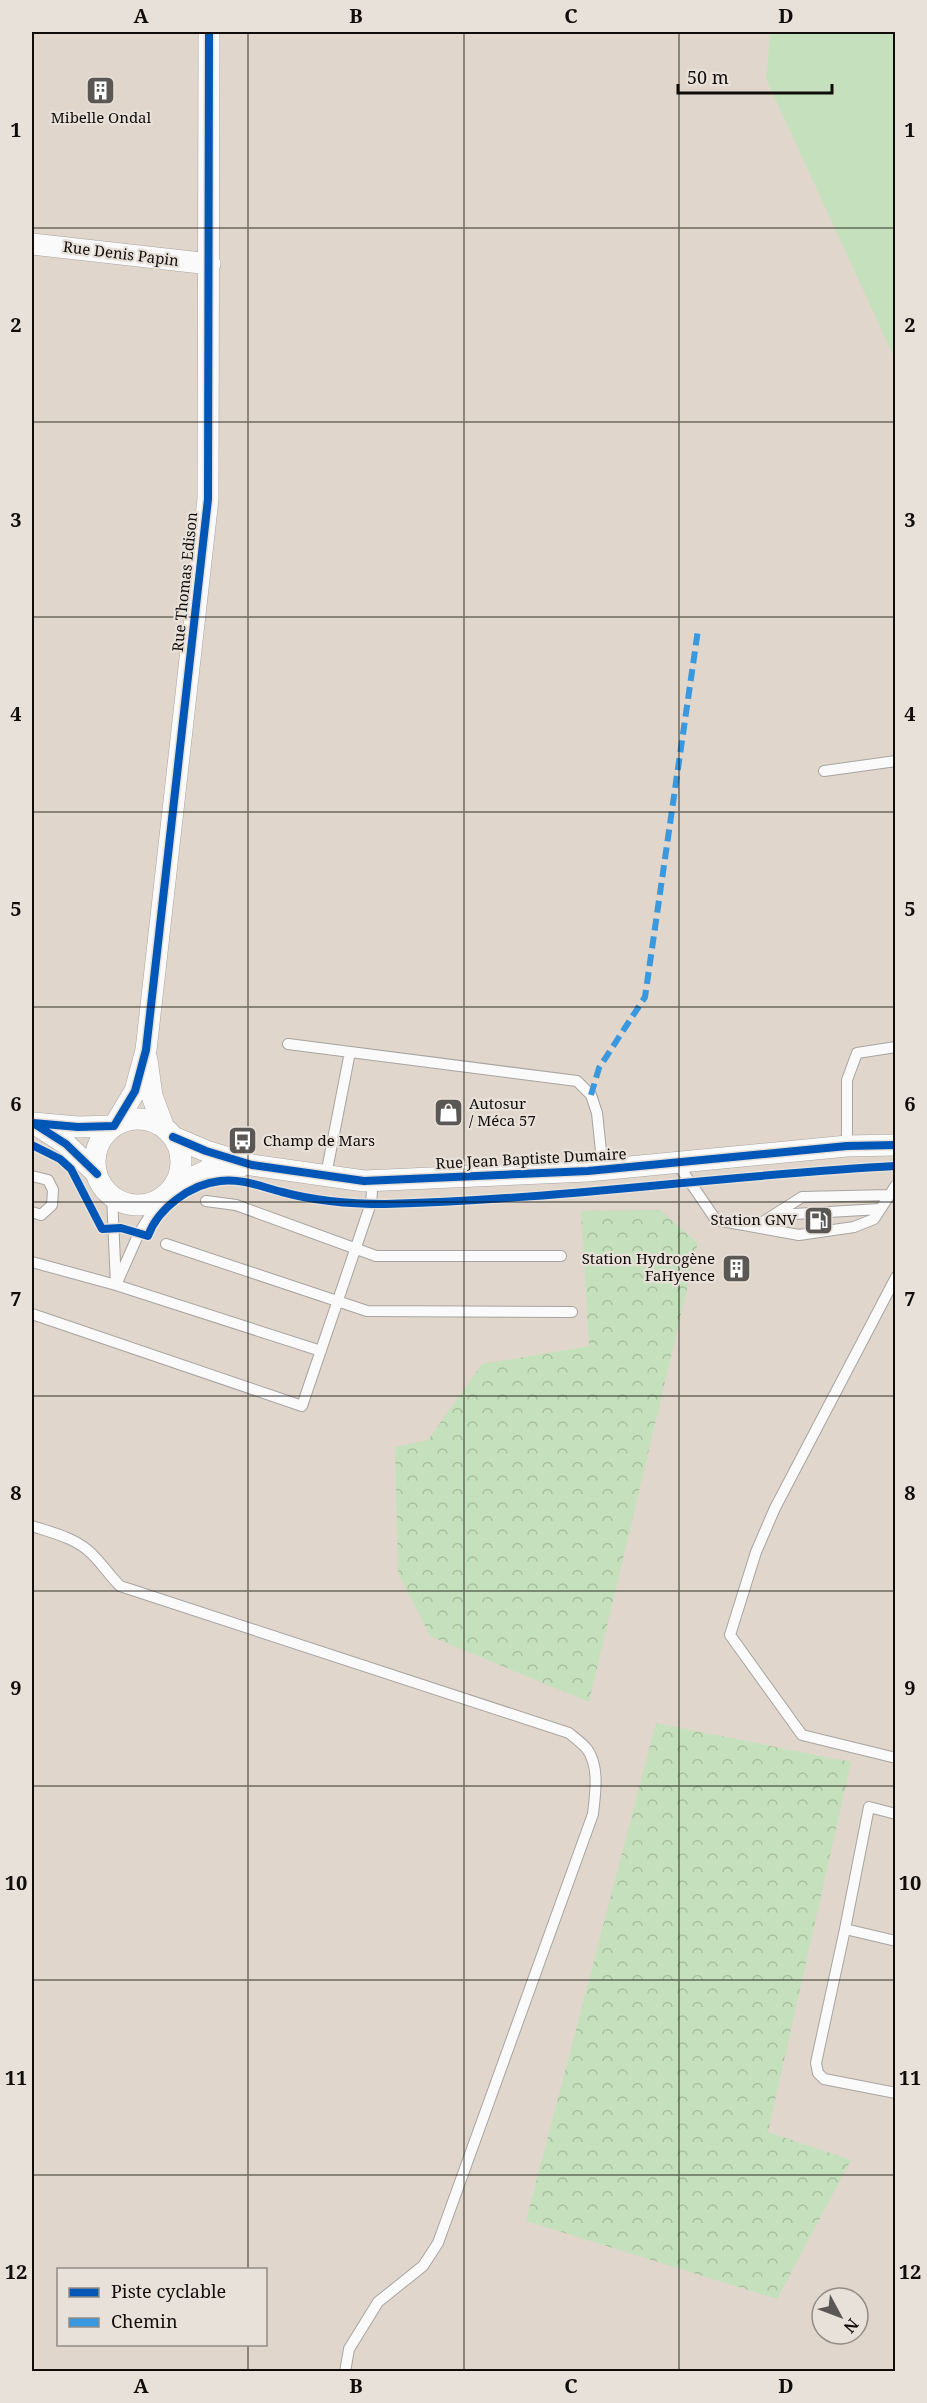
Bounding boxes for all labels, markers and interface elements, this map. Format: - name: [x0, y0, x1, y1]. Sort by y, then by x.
- text: A: [133, 2, 149, 29]
- text: B: [349, 2, 363, 29]
- text: C: [564, 2, 578, 29]
- text: D: [778, 2, 794, 29]
- scale bar: [678, 57, 832, 95]
- text: 50 m: [687, 65, 729, 89]
- building icon: Mibelle Ondal: [85, 75, 117, 107]
- place label: Mibelle Ondal: [51, 107, 152, 127]
- text: 1: [10, 116, 22, 143]
- text: 1: [904, 116, 916, 143]
- street label: Rue Denis Papin: [62, 236, 180, 270]
- text: 2: [10, 311, 22, 338]
- text: 2: [904, 311, 916, 338]
- text: 3: [10, 506, 22, 533]
- text: 3: [904, 506, 916, 533]
- street label: Rue Thomas Edison: [167, 511, 201, 653]
- text: 4: [10, 700, 22, 727]
- text: 4: [904, 700, 916, 727]
- text: 5: [10, 895, 22, 922]
- text: 5: [904, 895, 916, 922]
- text: 6: [10, 1090, 22, 1117]
- text: 6: [904, 1090, 916, 1117]
- place label: Autosur / Méca 57: [469, 1093, 536, 1130]
- shop icon: Autosur / Méca 57: [432, 1097, 464, 1129]
- bus stop icon: Champ de Mars: [226, 1125, 258, 1157]
- place label: Champ de Mars: [263, 1130, 375, 1150]
- street label: Rue Jean Baptiste Dumaire: [435, 1143, 627, 1173]
- fuel station icon: Station GNV: [802, 1204, 834, 1236]
- place label: Station GNV: [711, 1209, 798, 1229]
- place label: Station Hydrogène FaHyence: [582, 1248, 715, 1285]
- building icon: Station Hydrogène FaHyence: [720, 1252, 752, 1284]
- text: 7: [10, 1285, 22, 1312]
- text: 7: [904, 1285, 916, 1312]
- text: 8: [10, 1479, 22, 1506]
- text: 8: [904, 1479, 916, 1506]
- text: 9: [10, 1674, 22, 1701]
- text: 9: [904, 1674, 916, 1701]
- text: 10: [5, 1869, 27, 1896]
- text: 10: [899, 1869, 921, 1896]
- text: 11: [5, 2064, 27, 2091]
- text: 11: [899, 2064, 921, 2091]
- text: 12: [5, 2258, 27, 2285]
- text: 12: [899, 2258, 921, 2285]
- legend: [57, 2268, 267, 2346]
- text: Piste cyclable: [111, 2279, 226, 2303]
- north arrow: [810, 2286, 870, 2346]
- text: Chemin: [111, 2309, 178, 2333]
- text: N: [839, 2314, 864, 2338]
- text: A: [133, 2372, 149, 2399]
- text: B: [349, 2372, 363, 2399]
- text: C: [564, 2372, 578, 2399]
- text: D: [778, 2372, 794, 2399]

